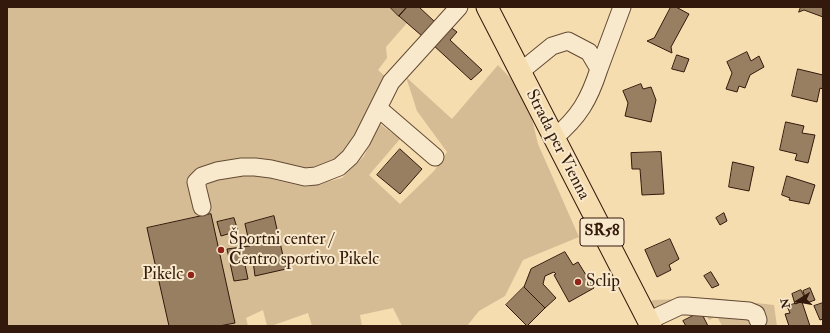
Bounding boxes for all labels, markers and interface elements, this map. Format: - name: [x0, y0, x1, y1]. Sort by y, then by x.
- street label: Strada per Vienna: [520, 87, 594, 203]
- road number: SR58: [580, 218, 624, 246]
- place label: Športni center / Centro sportivo Pikelc: [229, 230, 379, 270]
- marker: Športni center / Centro sportivo Pikelc: [216, 245, 226, 255]
- place label: Pikelc: [142, 265, 183, 285]
- marker: Pikelc: [186, 270, 196, 280]
- place label: Sclip: [586, 272, 620, 292]
- marker: Sclip: [573, 277, 583, 287]
- north arrow: [778, 281, 818, 321]
- text: N: [778, 297, 793, 309]

